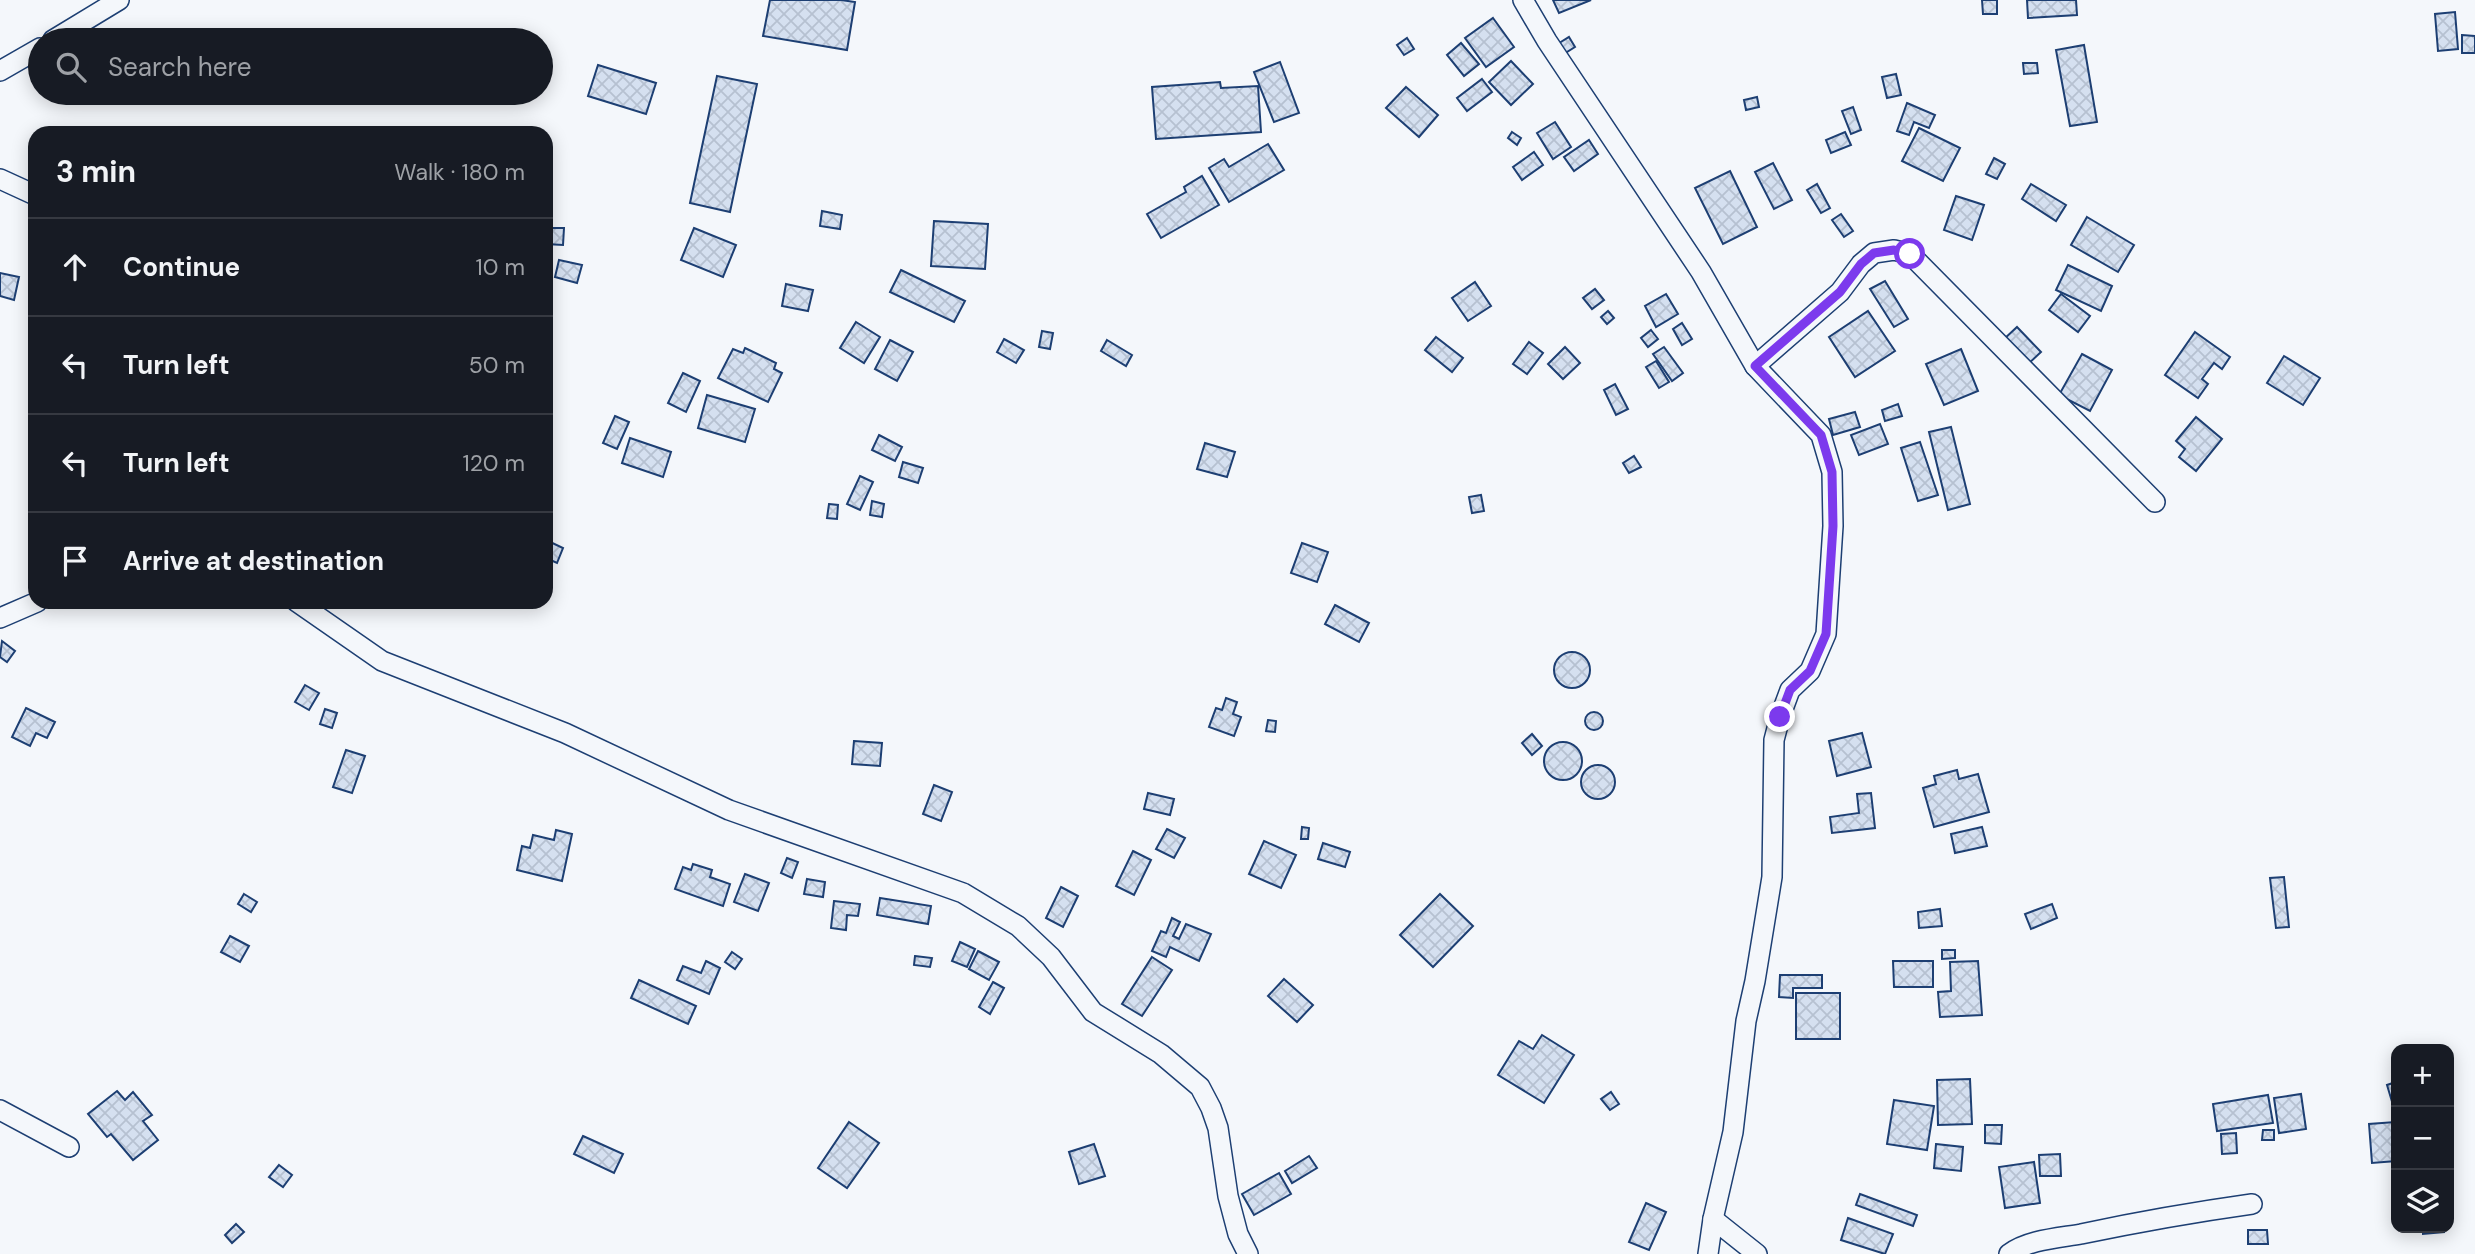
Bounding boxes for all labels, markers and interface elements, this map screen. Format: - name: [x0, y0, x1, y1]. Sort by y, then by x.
- search box: [28, 28, 553, 105]
- icon: search: [52, 48, 90, 86]
- text: Search here: [108, 50, 251, 84]
- text: 3 min: [56, 152, 136, 191]
- text: Walk · 180 m: [394, 157, 525, 187]
- route start: [1894, 238, 1925, 269]
- icon: ahead: [56, 248, 94, 286]
- text: Continue: [123, 250, 240, 284]
- text: 10 m: [475, 252, 525, 282]
- icon: left: [56, 346, 94, 384]
- text: Turn left: [123, 348, 230, 382]
- text: 50 m: [469, 350, 525, 380]
- icon: left: [56, 444, 94, 482]
- text: Turn left: [123, 446, 230, 480]
- text: 120 m: [462, 448, 525, 478]
- icon: arrive: [56, 542, 94, 580]
- text: Arrive at destination: [123, 544, 384, 578]
- route end: [1764, 701, 1795, 732]
- map controls: [2391, 1044, 2454, 1233]
- button: +: [2391, 1044, 2454, 1107]
- button: −: [2391, 1107, 2454, 1170]
- button: layers: [2391, 1170, 2454, 1233]

